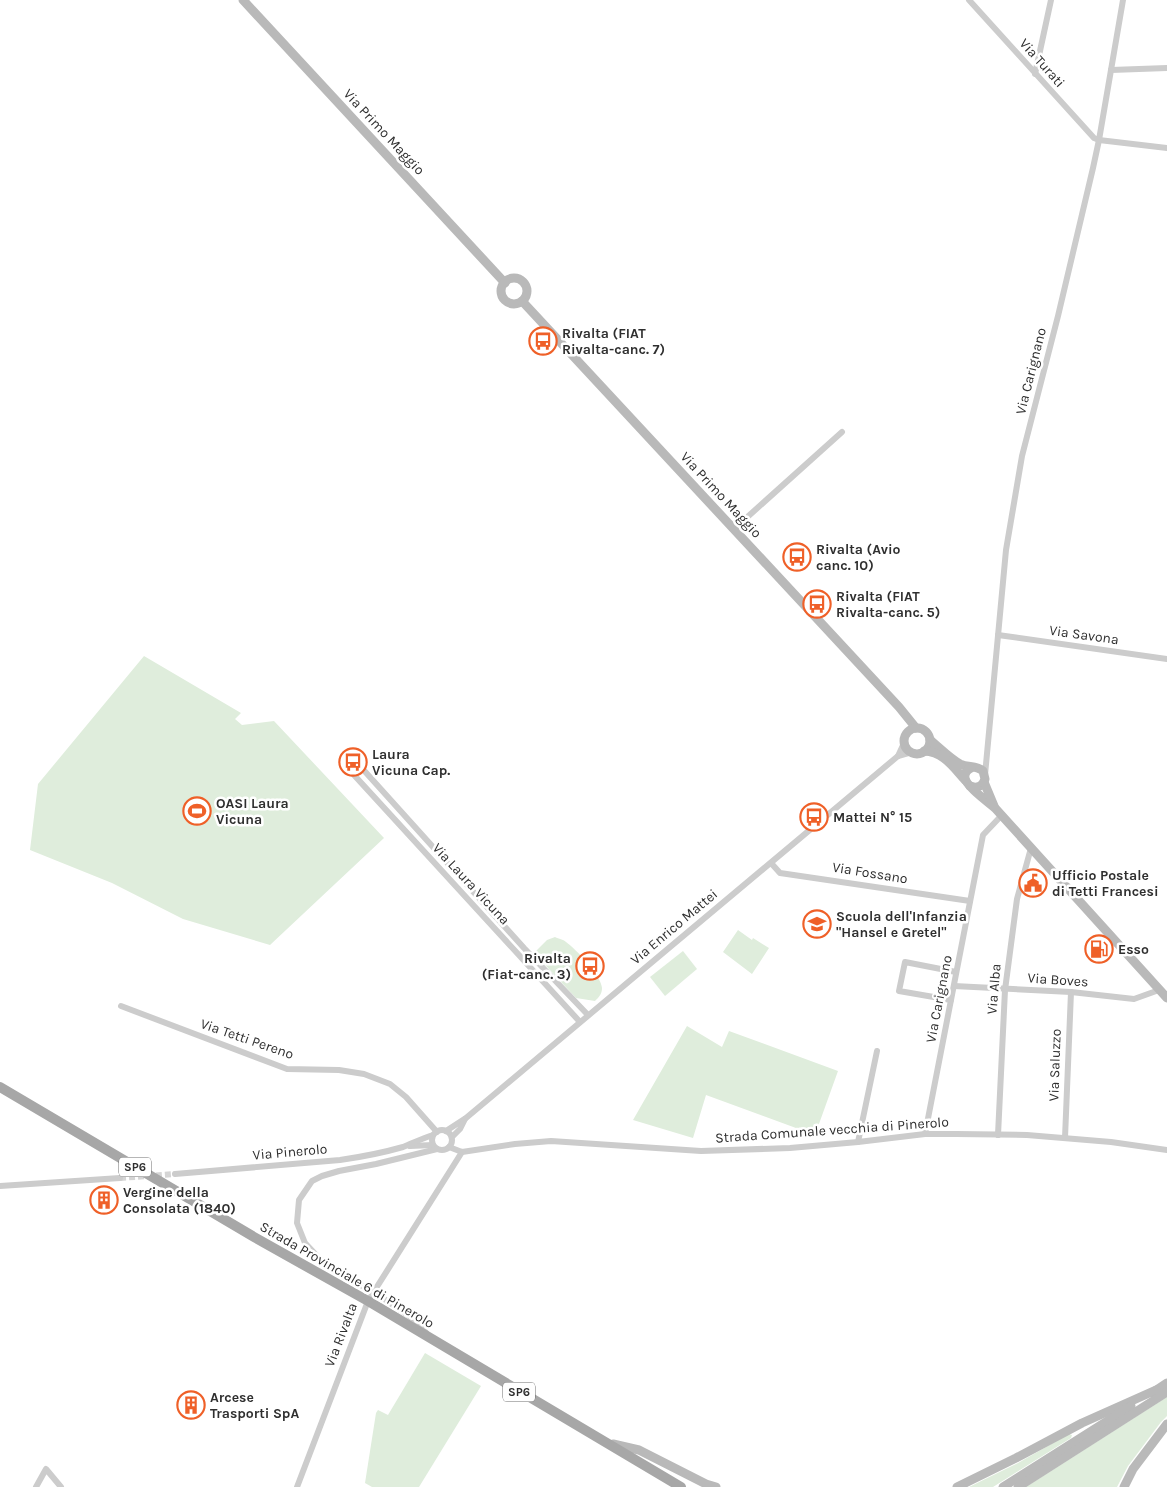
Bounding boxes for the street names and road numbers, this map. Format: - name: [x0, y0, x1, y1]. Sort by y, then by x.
- street label: Via Turati: [1016, 35, 1068, 91]
- street label: Via Primo Maggio: [340, 85, 428, 179]
- street label: Via Carignano: [1012, 326, 1050, 416]
- street label: Via Primo Maggio: [677, 448, 765, 542]
- street label: Via Savona: [1048, 622, 1120, 648]
- street label: Via Laura Vicuna: [429, 840, 513, 928]
- street label: Via Fossano: [831, 859, 909, 887]
- street label: Via Enrico Mattei: [627, 886, 721, 968]
- street label: Via Carignano: [922, 954, 956, 1044]
- street label: Via Alba: [983, 963, 1005, 1015]
- street label: Via Boves: [1027, 969, 1089, 991]
- street label: Via Tetti Pereno: [198, 1015, 296, 1063]
- street label: Via Saluzzo: [1045, 1028, 1065, 1102]
- street label: Strada Comunale vecchia di Pinerolo: [715, 1113, 949, 1147]
- street label: Via Pinerolo: [252, 1140, 328, 1164]
- road number: SP6: [119, 1158, 151, 1176]
- street label: Strada Provinciale 6 di Pinerolo: [257, 1218, 437, 1332]
- street label: Via Rivalta: [321, 1300, 361, 1370]
- road number: SP6: [503, 1382, 535, 1401]

